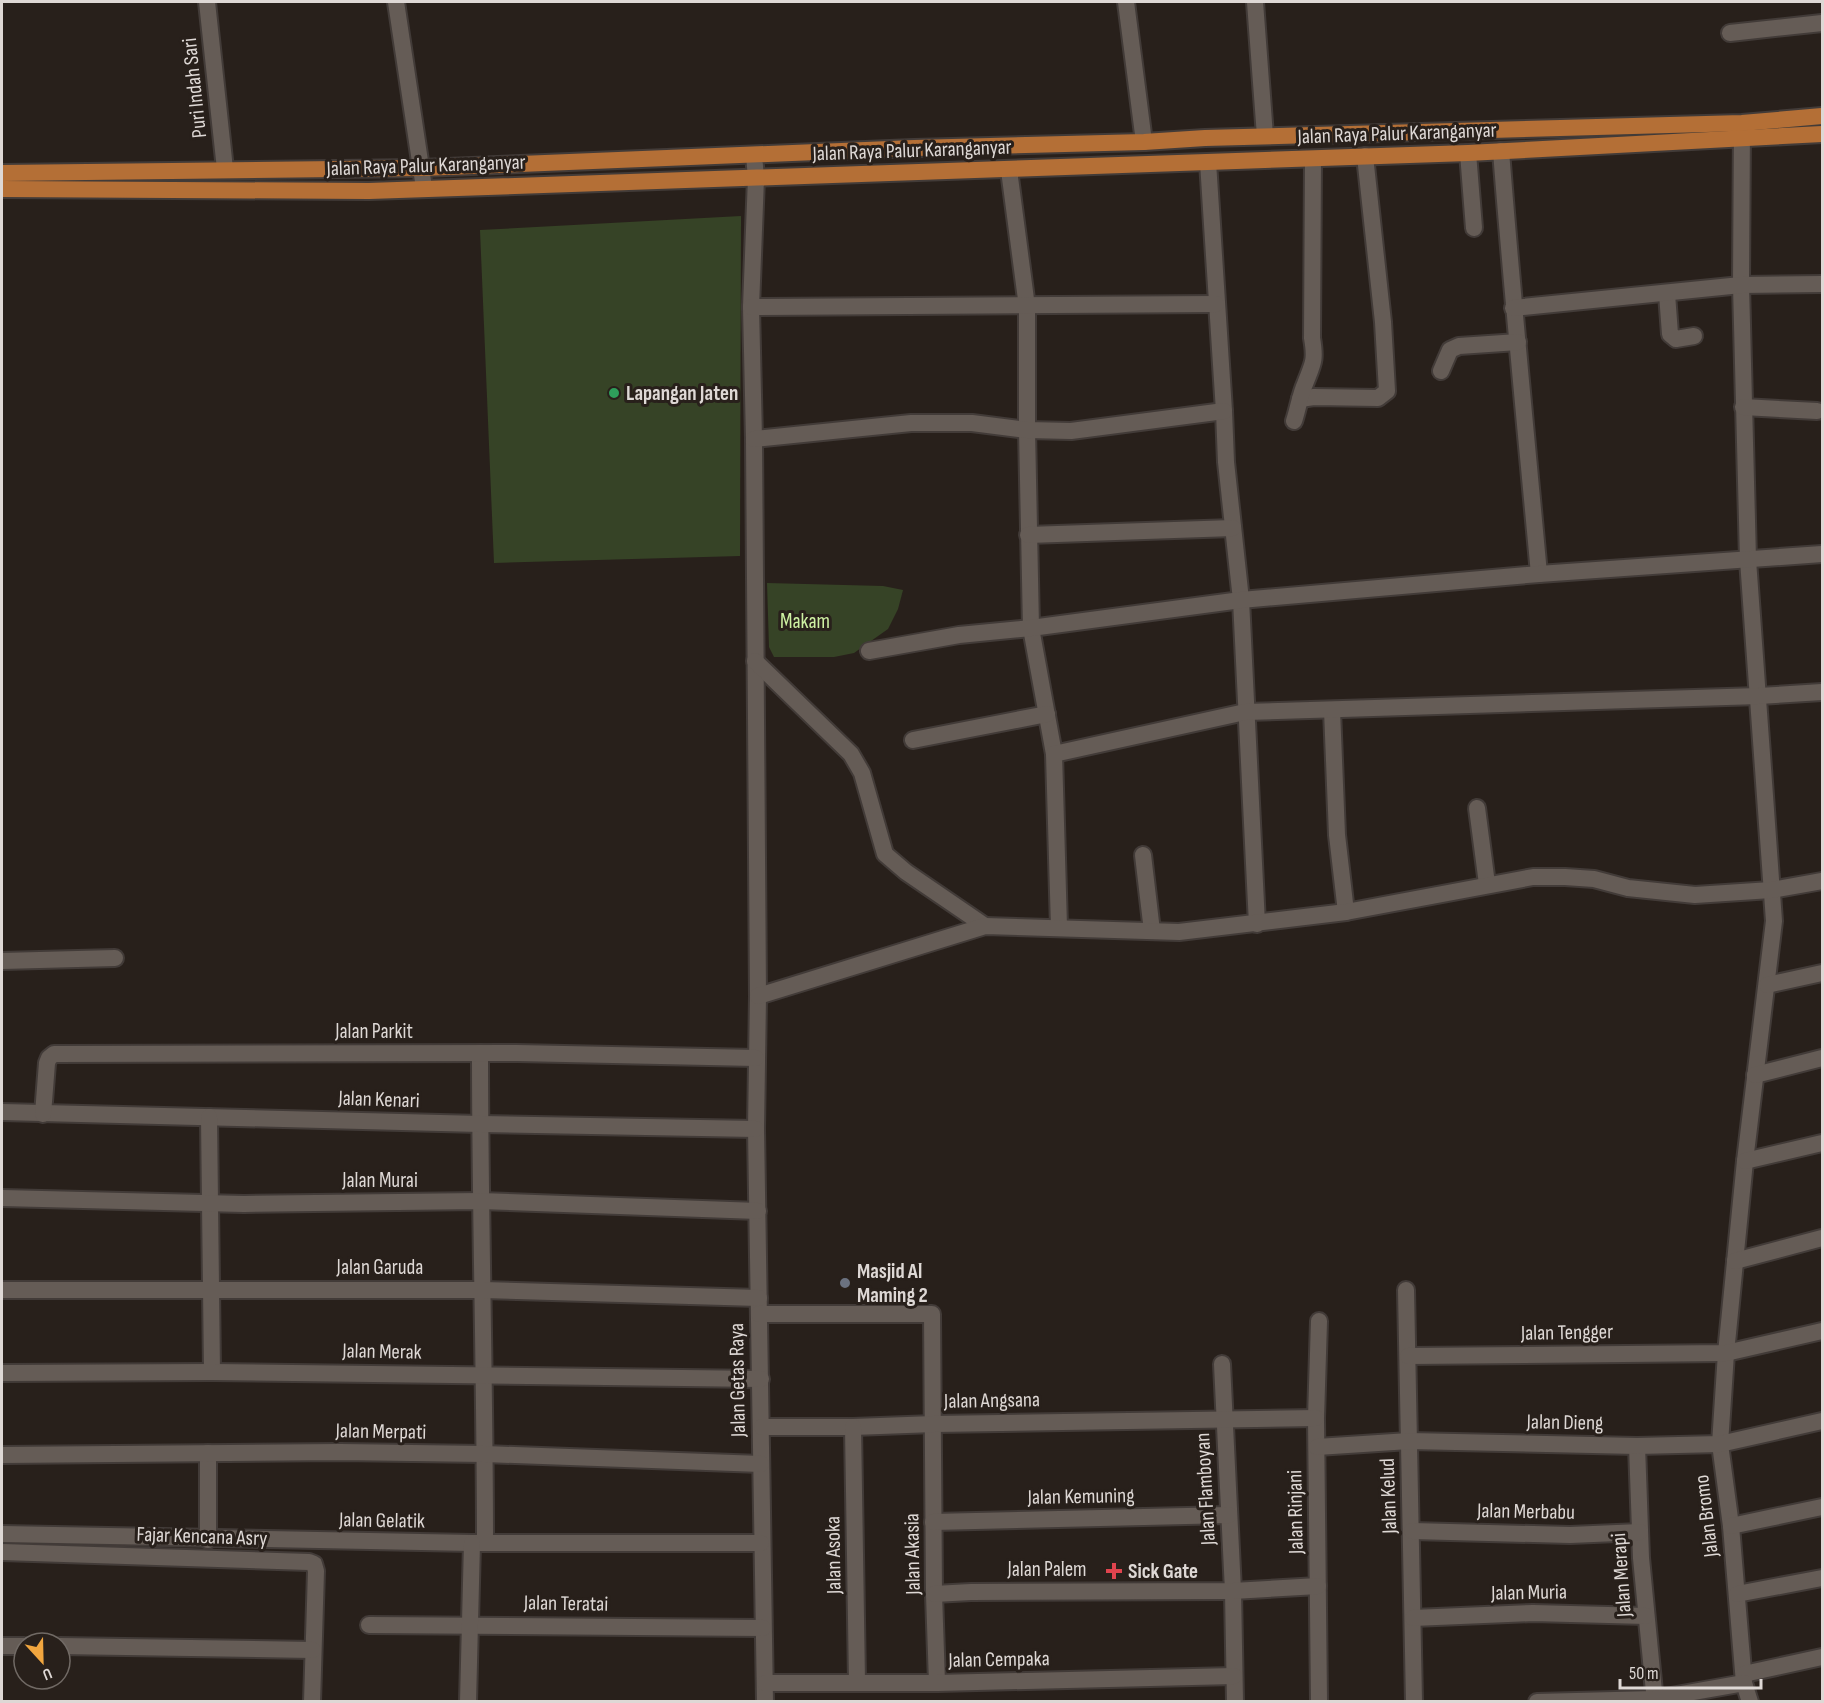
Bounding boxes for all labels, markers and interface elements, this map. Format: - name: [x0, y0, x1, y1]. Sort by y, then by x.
- street label: Puri Indah Sari: [177, 37, 212, 139]
- street label: Jalan Raya Palur Karanganyar: [1296, 118, 1497, 150]
- street label: Jalan Raya Palur Karanganyar: [811, 135, 1012, 167]
- street label: Jalan Raya Palur Karanganyar: [325, 150, 526, 182]
- place label: Lapangan Jaten: [626, 381, 738, 406]
- marker: Lapangan Jaten: [607, 386, 621, 400]
- park label: Makam: [780, 609, 830, 634]
- street label: Jalan Parkit: [334, 1019, 413, 1044]
- street label: Jalan Kenari: [337, 1086, 420, 1113]
- street label: Jalan Murai: [341, 1168, 418, 1193]
- street label: Jalan Garuda: [336, 1255, 423, 1280]
- place label: Masjid Al Maming 2: [857, 1259, 928, 1308]
- marker: Masjid Al Maming 2: [838, 1276, 852, 1290]
- street label: Jalan Tengger: [1520, 1319, 1613, 1346]
- street label: Jalan Getas Raya: [724, 1323, 751, 1438]
- street label: Jalan Merak: [341, 1338, 422, 1365]
- street label: Jalan Angsana: [943, 1387, 1040, 1414]
- street label: Jalan Dieng: [1525, 1409, 1604, 1436]
- street label: Jalan Merpati: [334, 1418, 427, 1445]
- street label: Jalan Flamboyan: [1190, 1432, 1221, 1547]
- street label: Jalan Kelud: [1375, 1458, 1402, 1535]
- street label: Jalan Rinjani: [1282, 1470, 1309, 1555]
- street label: Jalan Bromo: [1689, 1473, 1724, 1559]
- street label: Jalan Kemuning: [1026, 1483, 1135, 1510]
- street label: Jalan Merbabu: [1476, 1498, 1575, 1525]
- street label: Jalan Gelatik: [338, 1507, 425, 1534]
- street label: Jalan Akasia: [899, 1513, 926, 1596]
- street label: Jalan Asoka: [820, 1516, 847, 1595]
- street label: Fajar Kencana Asry: [136, 1522, 268, 1551]
- street label: Jalan Merapi: [1606, 1532, 1637, 1619]
- street label: Jalan Palem: [1006, 1557, 1087, 1582]
- place label: Sick Gate: [1128, 1559, 1198, 1584]
- marker: Sick Gate: [1105, 1562, 1123, 1580]
- street label: Jalan Muria: [1490, 1579, 1567, 1606]
- street label: Jalan Teratai: [523, 1590, 608, 1617]
- north arrow: [12, 1631, 72, 1691]
- street label: Jalan Cempaka: [947, 1646, 1050, 1673]
- scale bar: [1620, 1652, 1761, 1690]
- text: U: [40, 1663, 54, 1684]
- text: 50 m: [1629, 1663, 1659, 1684]

